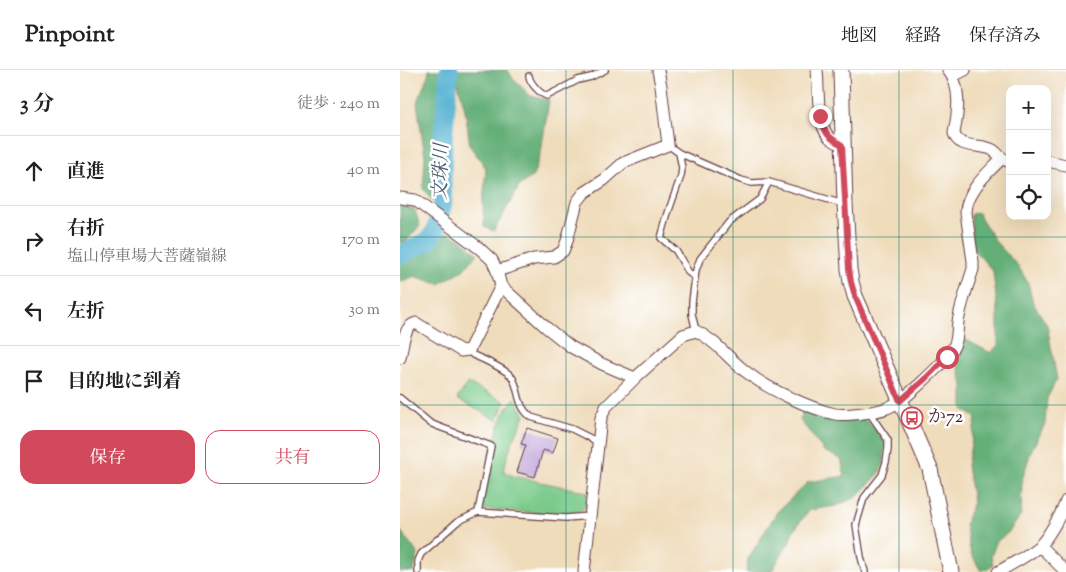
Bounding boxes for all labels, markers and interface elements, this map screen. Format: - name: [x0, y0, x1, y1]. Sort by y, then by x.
- text: Pinpoint: [25, 18, 114, 52]
- text: 地図: [841, 24, 877, 50]
- text: 経路: [905, 24, 941, 50]
- text: 保存済み: [969, 24, 1041, 50]
- map controls: [1006, 85, 1051, 220]
- button: +: [1006, 85, 1051, 130]
- text: 3 分: [20, 90, 54, 120]
- text: 徒歩 · 240 m: [297, 93, 380, 116]
- route end: [809, 105, 832, 128]
- button: −: [1006, 130, 1051, 175]
- water label: 文珠川: [428, 141, 457, 201]
- icon: ahead: [20, 157, 48, 185]
- text: 直進: [67, 159, 105, 186]
- text: 40 m: [347, 159, 380, 182]
- button: locate: [1006, 175, 1051, 220]
- text: 右折: [67, 216, 105, 243]
- icon: right: [20, 227, 48, 255]
- text: 170 m: [342, 229, 380, 252]
- text: 塩山停車場大菩薩嶺線: [67, 246, 227, 269]
- icon: left: [20, 297, 48, 325]
- text: 左折: [67, 299, 105, 326]
- text: 30 m: [349, 299, 380, 322]
- route start: [936, 346, 959, 369]
- icon: arrive: [20, 367, 48, 395]
- text: 目的地に到着: [67, 369, 181, 396]
- place label: か72: [928, 405, 964, 431]
- bus stop icon: か72: [900, 406, 924, 430]
- button: 保存: [20, 430, 195, 484]
- button: 共有: [205, 430, 380, 484]

